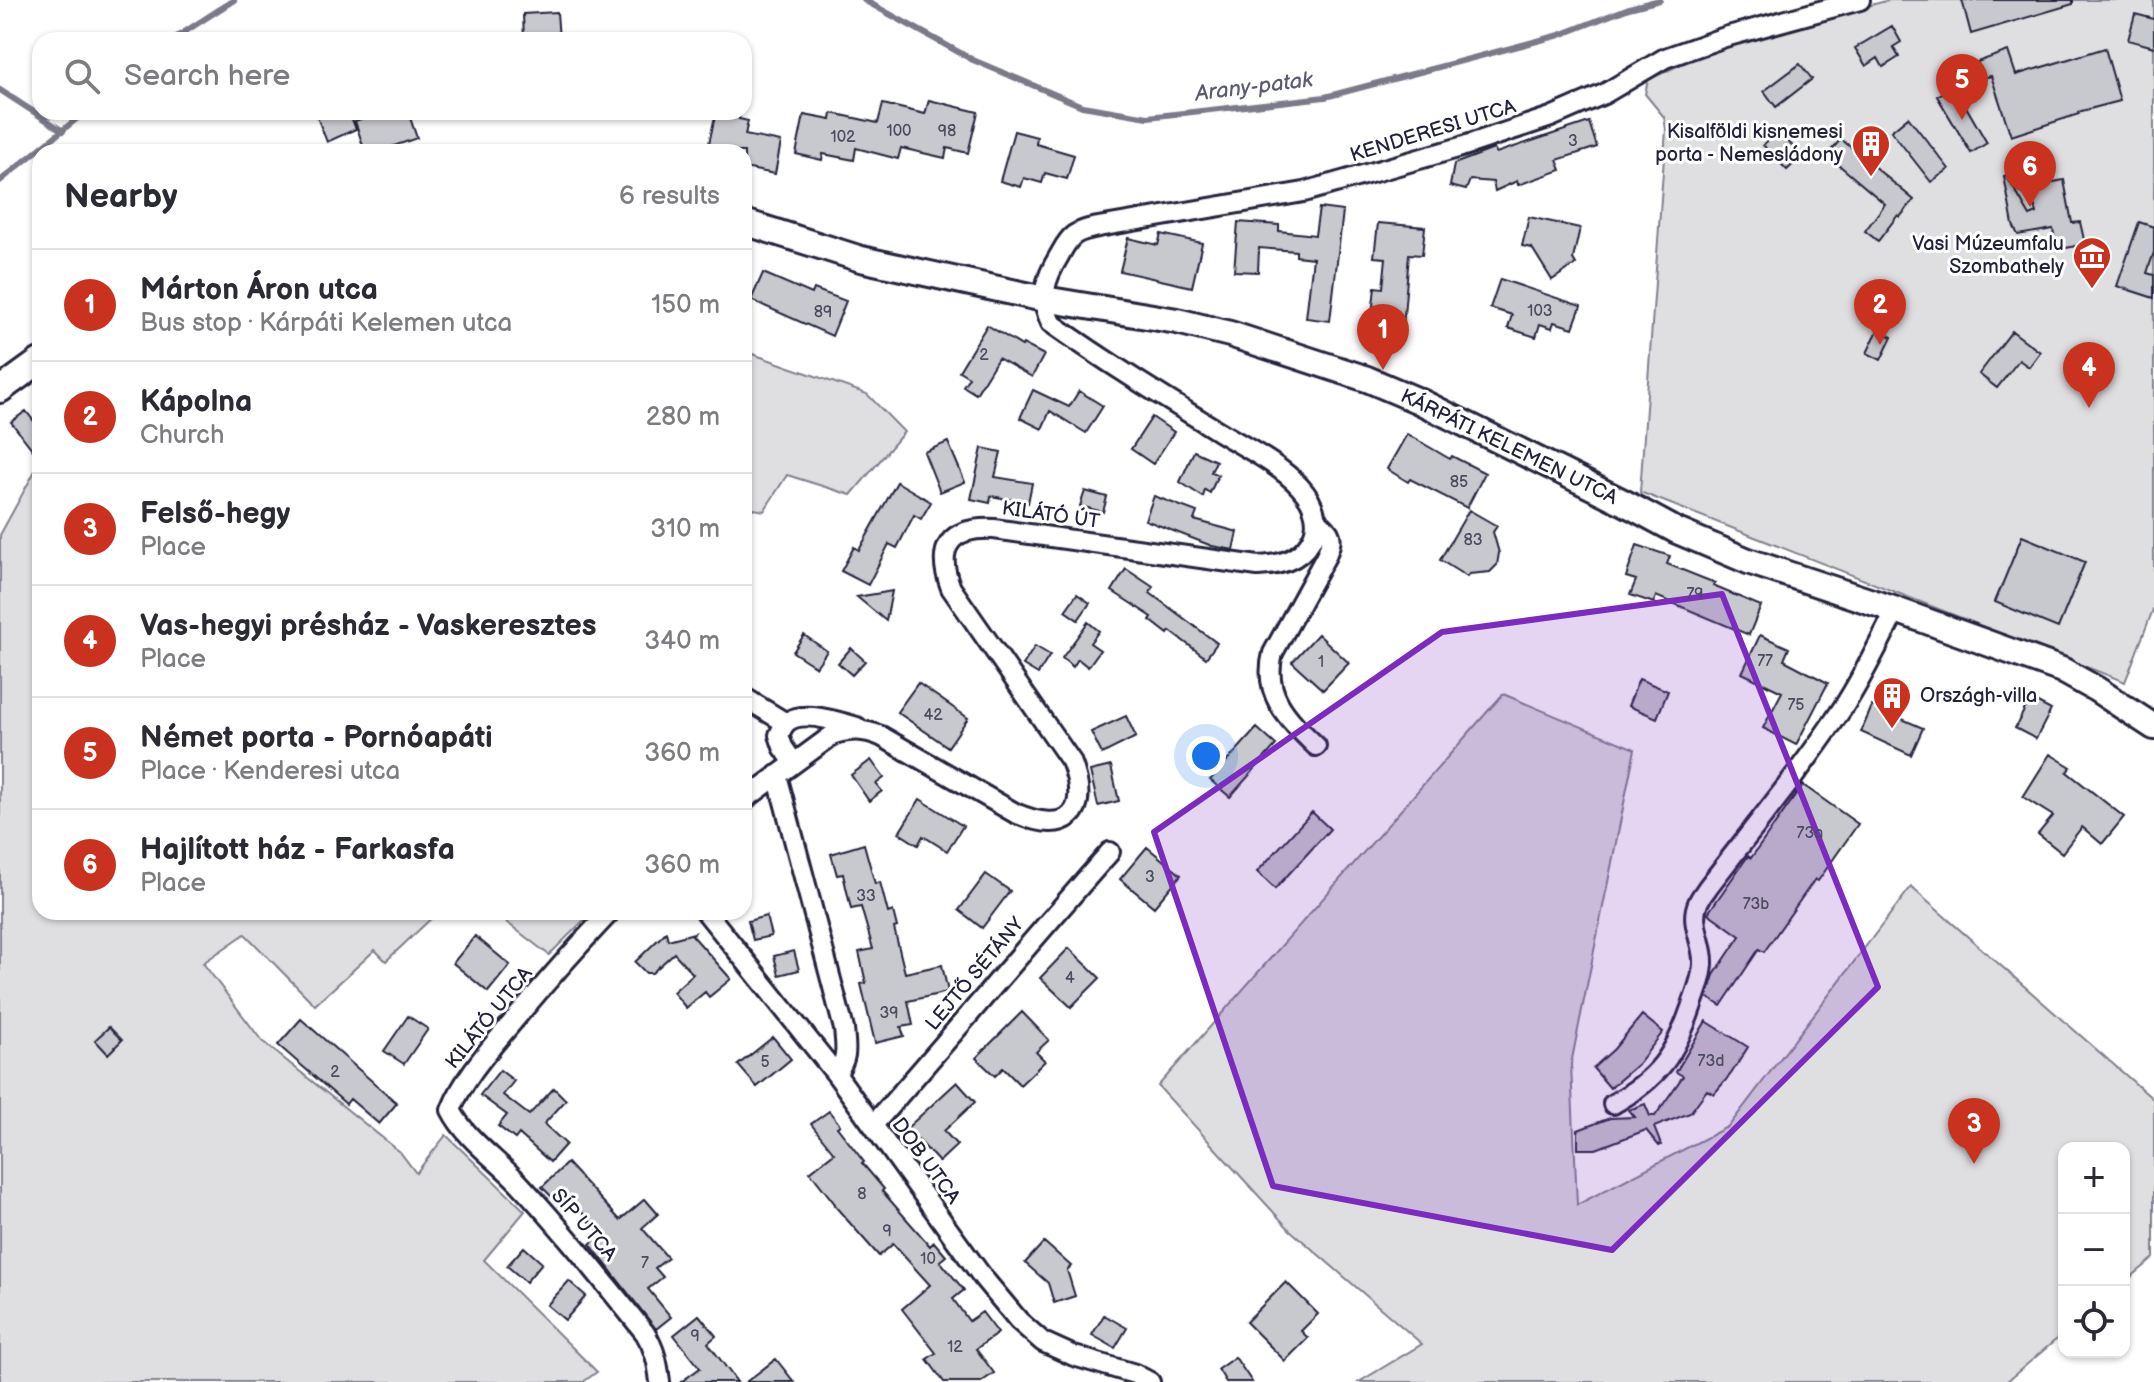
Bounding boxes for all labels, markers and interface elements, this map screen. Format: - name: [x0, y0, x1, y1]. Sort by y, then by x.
- search box: [32, 32, 752, 120]
- icon: search: [60, 54, 104, 98]
- pin: 5: [1936, 54, 1988, 120]
- text: Search here: [124, 58, 290, 94]
- water label: Arany-patak: [1193, 66, 1316, 108]
- street label: KENDERESI UTCA: [1347, 94, 1519, 168]
- place label: Kisalföldi kisnemesi porta - Nemesládony: [1655, 120, 1843, 167]
- house number: 100: [886, 122, 912, 141]
- house number: 98: [938, 122, 956, 141]
- building icon: Kisalföldi kisnemesi porta - Nemesládony: [1850, 123, 1892, 178]
- house number: 102: [830, 128, 856, 147]
- house number: 3: [1568, 132, 1578, 151]
- pin: 6: [2004, 141, 2056, 207]
- text: Nearby: [64, 176, 178, 217]
- text: 6 results: [619, 181, 720, 212]
- place label: Vasi Múzeumfalu Szombathely: [1912, 232, 2064, 279]
- museum icon: Vasi Múzeumfalu Szombathely: [2071, 235, 2113, 290]
- text: Márton Áron utca: [140, 272, 378, 308]
- pin: 2: [1854, 279, 1906, 345]
- text: 1: [85, 290, 95, 321]
- text: 150 m: [651, 290, 720, 321]
- house number: 103: [1527, 302, 1553, 321]
- house number: 89: [814, 303, 832, 322]
- pin: 1: [1357, 304, 1409, 370]
- text: Bus stop · Kárpáti Kelemen utca: [140, 308, 512, 339]
- pin: 4: [2063, 342, 2115, 408]
- house number: 2: [979, 346, 989, 365]
- street label: KÁRPÁTI KELEMEN UTCA: [1397, 383, 1622, 510]
- text: Kápolna: [140, 384, 252, 420]
- text: 2: [82, 402, 98, 433]
- text: 280 m: [646, 402, 720, 433]
- text: Church: [140, 420, 224, 451]
- house number: 85: [1450, 473, 1468, 492]
- street label: KILÁTÓ ÚT: [1000, 495, 1102, 534]
- text: Felső-hegy: [140, 496, 290, 532]
- text: 3: [82, 514, 98, 545]
- text: 310 m: [650, 514, 720, 545]
- house number: 83: [1463, 531, 1483, 550]
- text: Place: [140, 532, 206, 563]
- house number: 79: [1686, 585, 1704, 604]
- text: Vas-hegyi présház - Vaskeresztes: [140, 608, 597, 644]
- text: 4: [82, 626, 98, 657]
- text: 340 m: [644, 626, 720, 657]
- text: Place: [140, 644, 206, 675]
- house number: 77: [1757, 652, 1773, 671]
- house number: 1: [1318, 653, 1324, 672]
- building icon: Országh-villa: [1871, 675, 1913, 730]
- place label: Országh-villa: [1920, 684, 2037, 708]
- house number: 75: [1787, 696, 1805, 715]
- house number: 42: [923, 706, 943, 725]
- text: Német porta - Pornóapáti: [140, 720, 493, 756]
- your location: [1186, 736, 1226, 776]
- text: 5: [82, 738, 98, 769]
- text: 360 m: [644, 738, 720, 769]
- text: Place · Kenderesi utca: [140, 756, 400, 787]
- house number: 73a: [1797, 824, 1823, 843]
- text: Hajlított ház - Farkasfa: [140, 832, 455, 868]
- text: 6: [82, 850, 98, 881]
- text: 360 m: [644, 850, 720, 881]
- text: Place: [140, 868, 206, 899]
- house number: 3: [1145, 868, 1155, 887]
- house number: 33: [856, 887, 876, 906]
- house number: 73b: [1743, 895, 1769, 914]
- street label: LEJTŐ SÉTÁNY: [920, 912, 1029, 1035]
- street label: KILÁTÓ UTCA: [440, 961, 538, 1074]
- house number: 4: [1065, 969, 1075, 988]
- house number: 39: [879, 1004, 899, 1023]
- house number: 73d: [1698, 1052, 1724, 1071]
- house number: 5: [760, 1053, 770, 1072]
- house number: 2: [330, 1063, 340, 1082]
- pin: 3: [1948, 1098, 2000, 1164]
- street label: DOB UTCA: [887, 1113, 966, 1209]
- map controls: [2058, 1142, 2130, 1358]
- button: +: [2058, 1142, 2130, 1214]
- street label: SÍP UTCA: [546, 1183, 623, 1267]
- house number: 8: [857, 1185, 867, 1204]
- button: −: [2058, 1214, 2130, 1286]
- house number: 9: [882, 1222, 892, 1241]
- house number: 10: [920, 1250, 936, 1269]
- house number: 7: [641, 1254, 649, 1273]
- button: locate: [2058, 1286, 2130, 1358]
- house number: 9: [690, 1327, 700, 1346]
- house number: 12: [947, 1338, 963, 1357]

